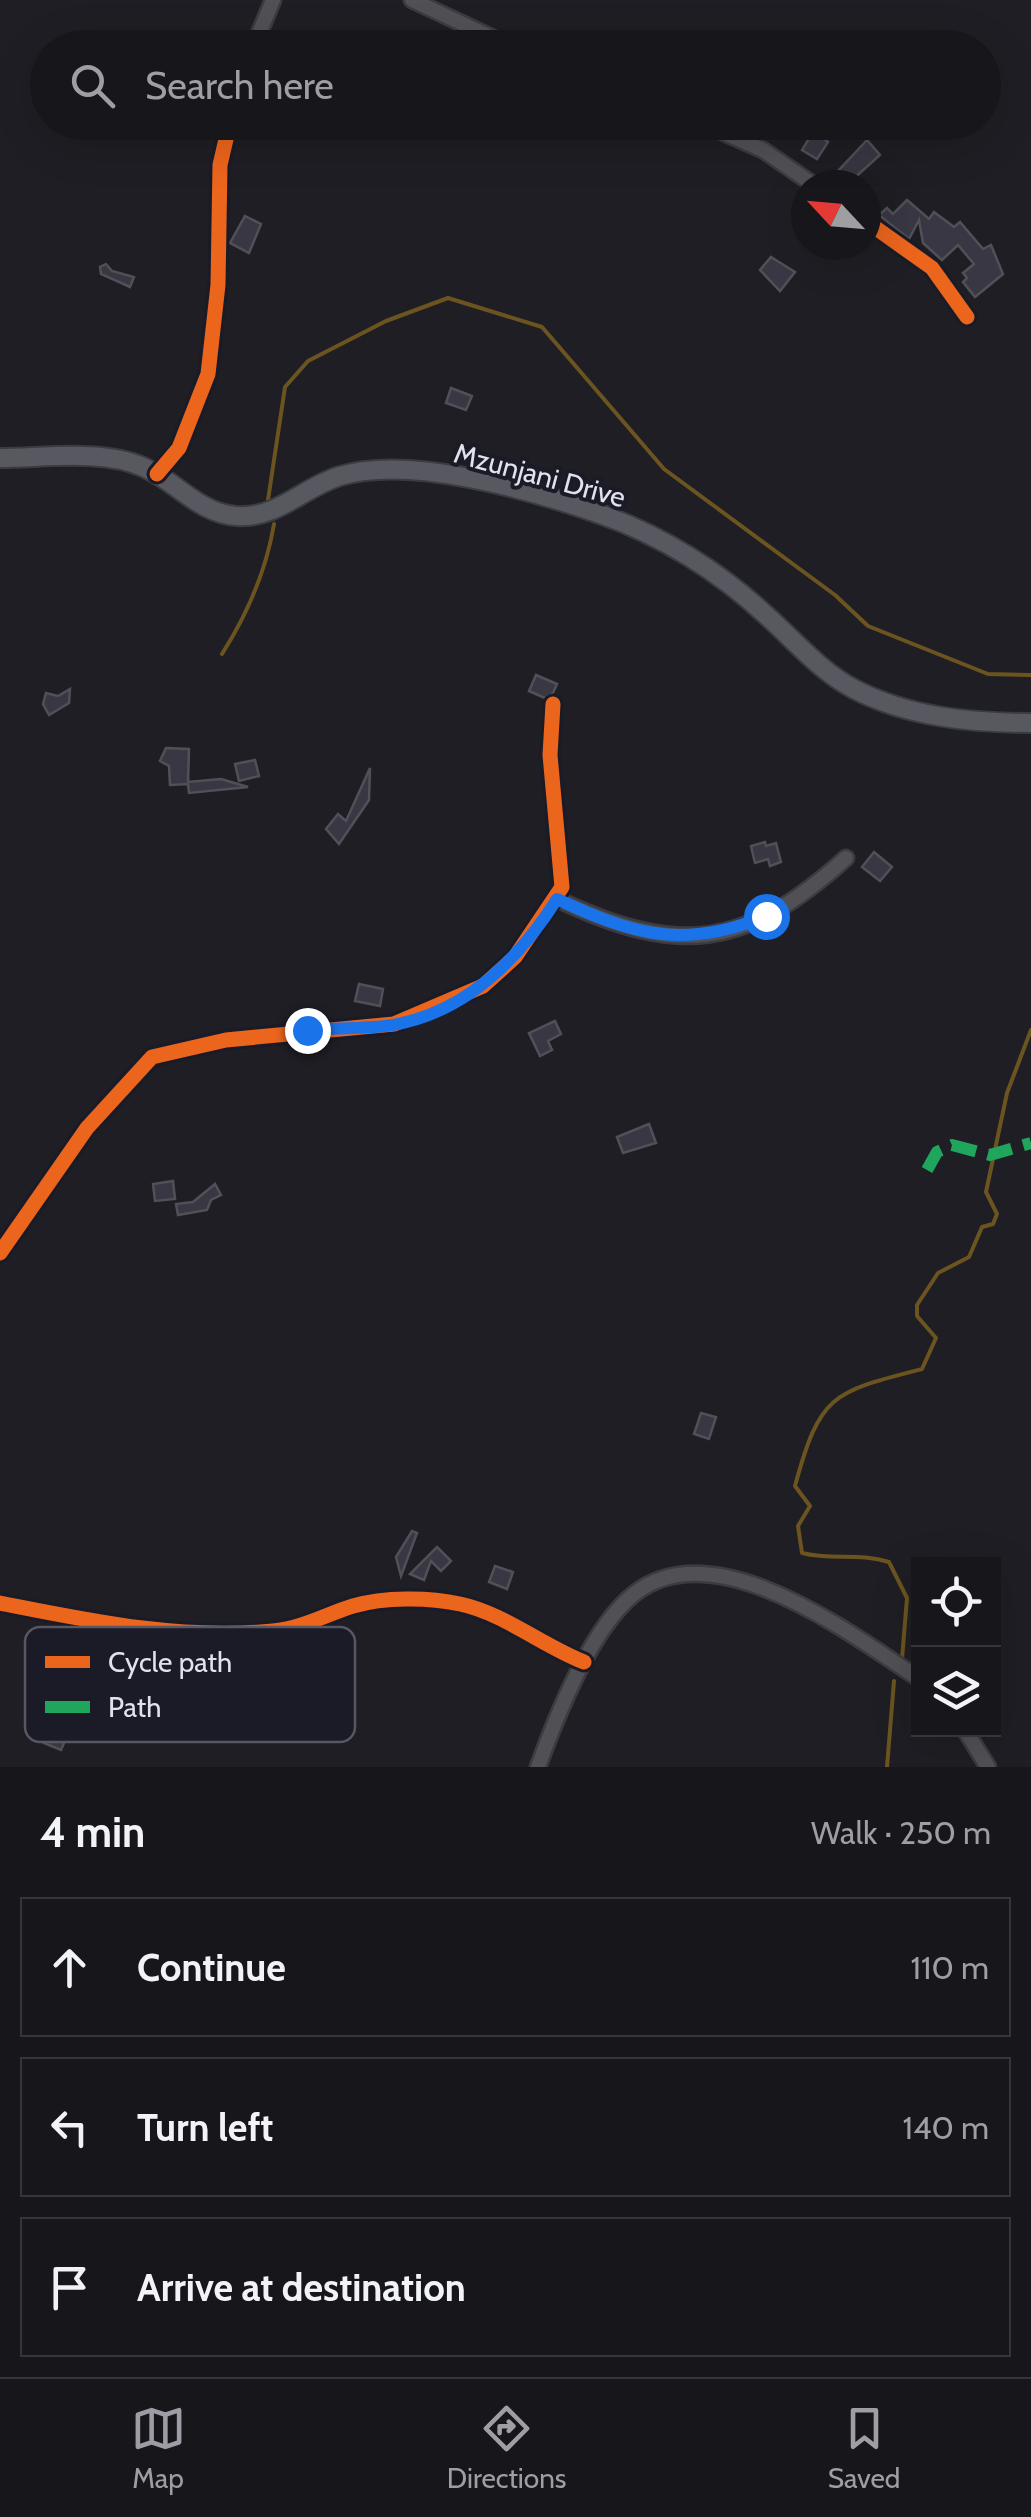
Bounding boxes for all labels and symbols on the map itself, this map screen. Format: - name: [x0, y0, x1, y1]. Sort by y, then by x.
- north arrow: [791, 170, 881, 260]
- street label: Mzunjani Drive: [451, 436, 629, 514]
- route start: [744, 894, 790, 940]
- route end: [285, 1008, 331, 1054]
- legend: [25, 1627, 355, 1742]
- text: Cycle path: [108, 1645, 232, 1679]
- text: Path: [108, 1690, 161, 1724]

